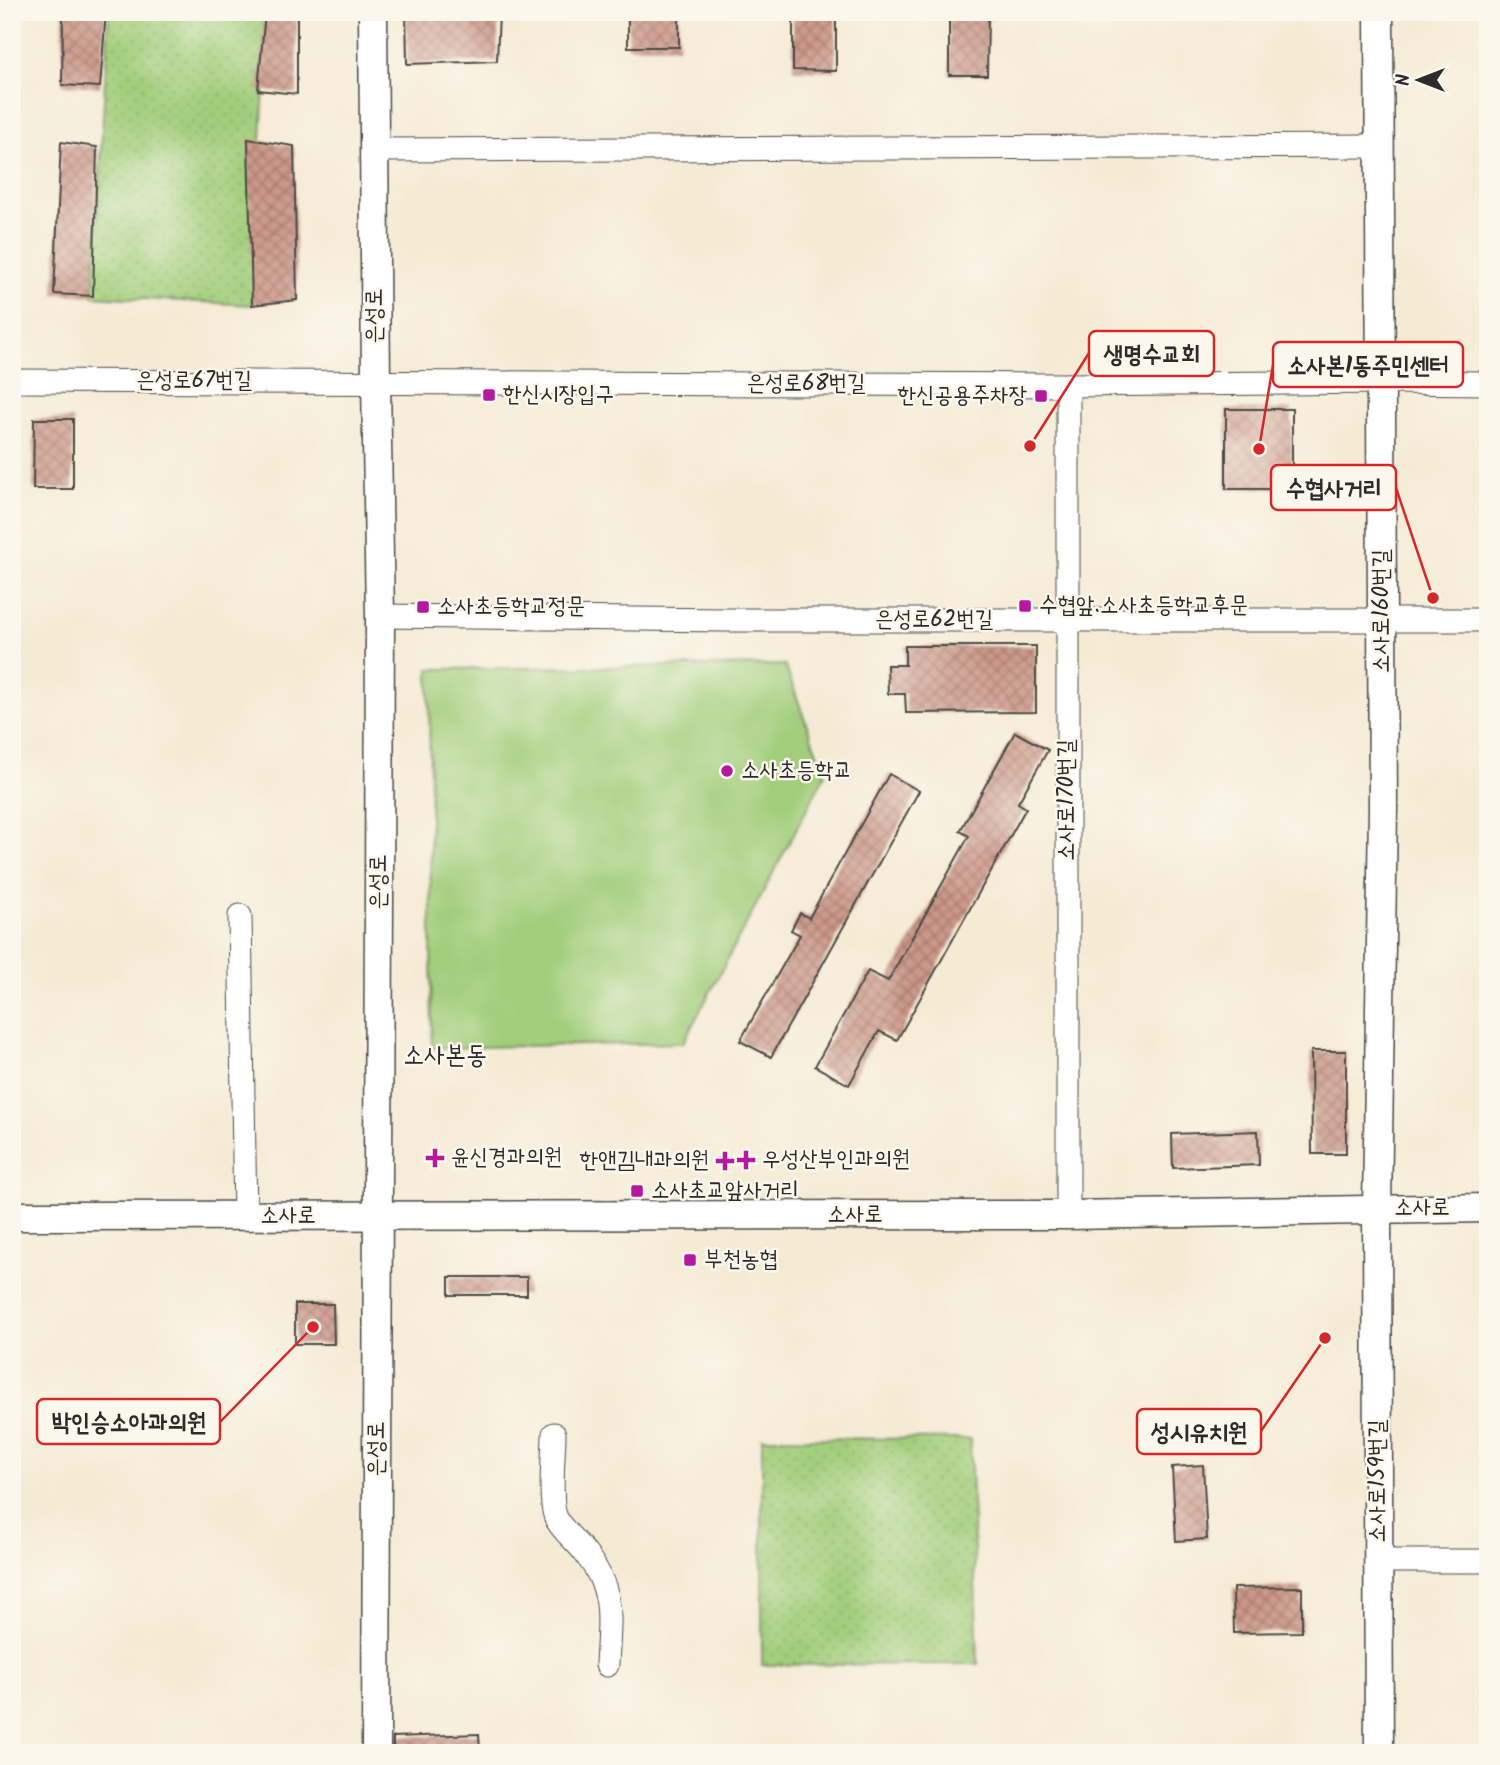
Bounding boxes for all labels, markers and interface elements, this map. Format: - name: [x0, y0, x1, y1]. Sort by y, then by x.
- north arrow: [1384, 46, 1454, 116]
- text: N: [1389, 74, 1419, 86]
- street label: 은성로: [357, 288, 393, 344]
- callout: 생명수교회: [1089, 331, 1214, 376]
- text: 생명수교회: [1103, 336, 1200, 375]
- callout: 소사본1동주민센터: [1273, 342, 1463, 387]
- text: 소사본1동주민센터: [1287, 347, 1449, 386]
- street label: 은성로67번길: [136, 363, 252, 399]
- street label: 은성로68번길: [746, 366, 866, 402]
- place label: 한신시장입구: [503, 377, 614, 413]
- place label: 한신공용주차장: [897, 378, 1027, 414]
- marker: 한신시장입구: [481, 387, 497, 403]
- marker: 한신공용주차장: [1033, 388, 1049, 404]
- callout: 수협사거리: [1271, 465, 1396, 510]
- text: 수협사거리: [1286, 470, 1382, 509]
- street label: 소사로160번길: [1364, 549, 1400, 673]
- place label: 수협앞.소사초등학교후문: [1039, 588, 1248, 624]
- place label: 소사초등학교정문: [437, 589, 585, 625]
- marker: 수협앞.소사초등학교후문: [1017, 598, 1033, 614]
- marker: 소사초등학교정문: [415, 599, 431, 615]
- street label: 은성로62번길: [875, 602, 993, 638]
- street label: 소사로170번길: [1049, 739, 1085, 861]
- place label: 소사초등학교: [741, 753, 852, 789]
- marker: 소사초등학교: [719, 763, 735, 779]
- street label: 은성로: [361, 854, 397, 910]
- district label: 소사본동: [403, 1035, 487, 1077]
- place label: 윤신경과의원: [451, 1140, 562, 1176]
- place label: 우성산부인과의원: [762, 1142, 910, 1178]
- place label: 한앤김내과의원: [579, 1143, 709, 1179]
- marker: 윤신경과의원: [425, 1148, 445, 1168]
- marker: 우성산부인과의원: [736, 1150, 756, 1170]
- marker: 한앤김내과의원: [715, 1151, 735, 1171]
- place label: 소사초교앞사거리: [651, 1173, 799, 1209]
- marker: 소사초교앞사거리: [629, 1183, 645, 1199]
- street label: 소사로: [1394, 1190, 1450, 1226]
- street label: 소사로: [827, 1197, 883, 1233]
- street label: 소사로: [260, 1198, 316, 1234]
- place label: 부천농협: [704, 1242, 778, 1278]
- marker: 부천농협: [682, 1252, 698, 1268]
- callout: 박인승소아과의원: [37, 1399, 220, 1444]
- text: 박인승소아과의원: [52, 1404, 206, 1443]
- callout: 성시유치원: [1137, 1409, 1261, 1454]
- text: 성시유치원: [1151, 1414, 1247, 1453]
- street label: 소사로159번길: [1360, 1419, 1396, 1543]
- street label: 은성로: [359, 1421, 395, 1477]

